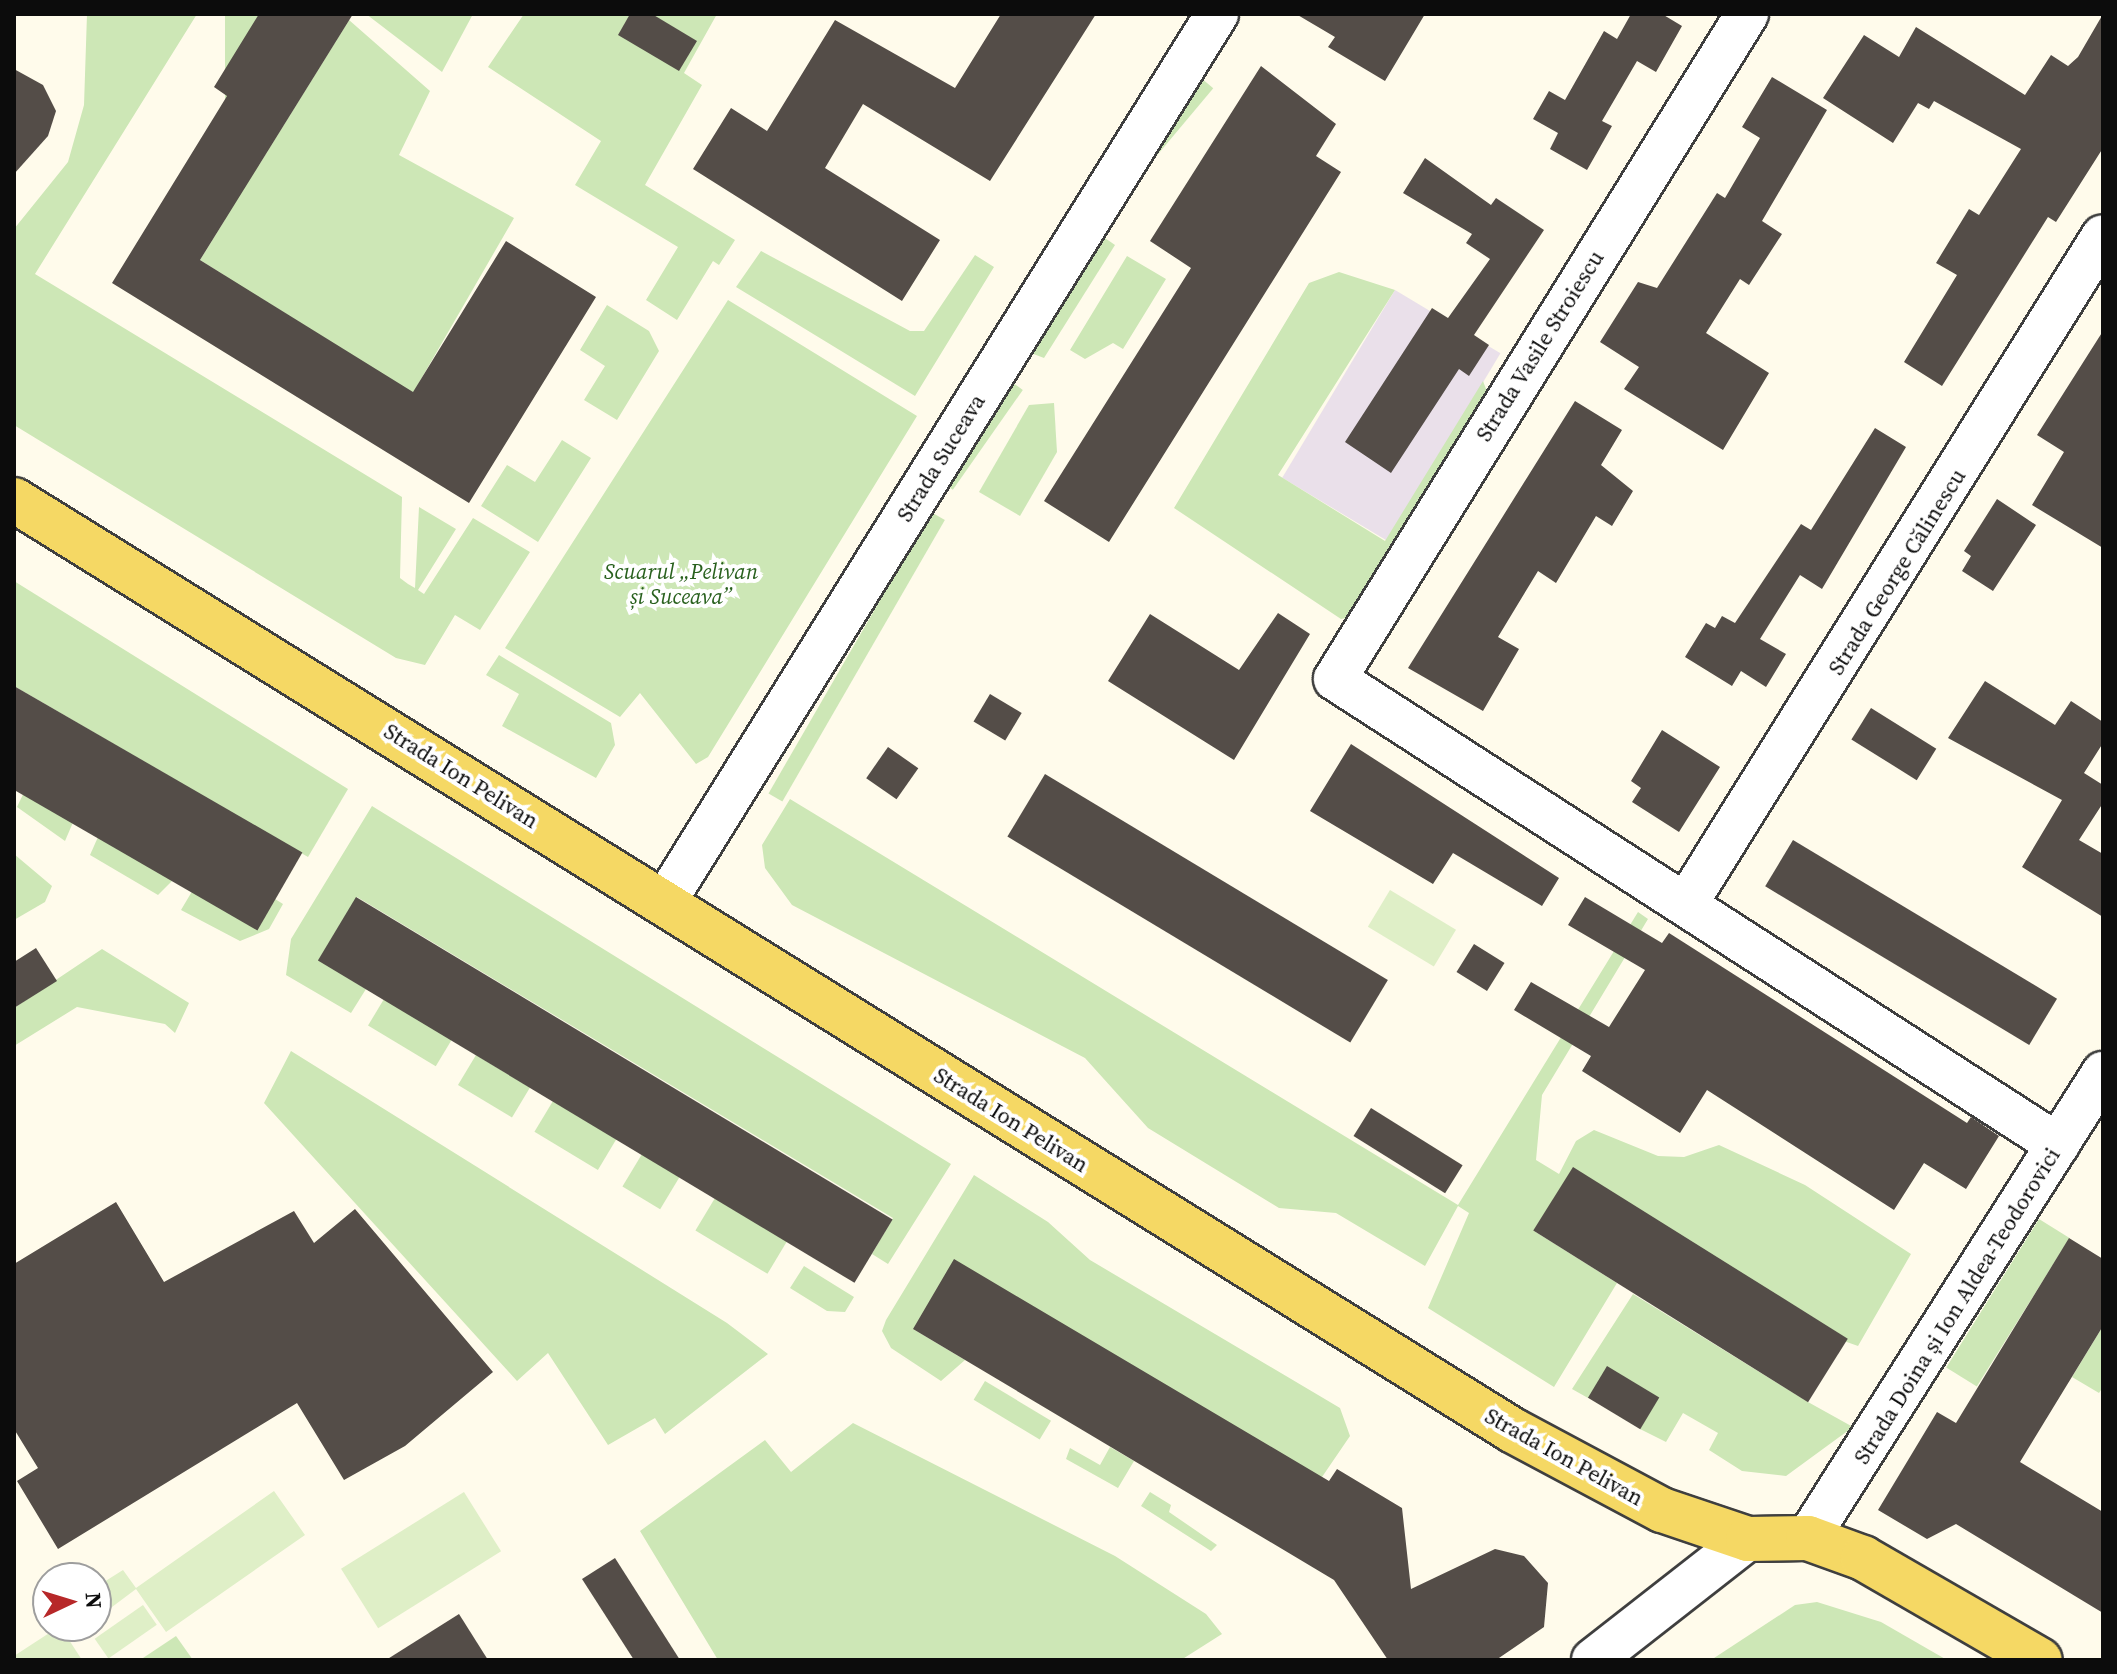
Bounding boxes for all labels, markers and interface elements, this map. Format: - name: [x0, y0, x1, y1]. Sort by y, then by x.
- street label: Strada Vasile Stroiescu: [1470, 245, 1610, 447]
- street label: Strada Suceava: [891, 389, 991, 527]
- street label: Strada George Călinescu: [1823, 464, 1971, 680]
- park label: Scuarul „Pelivan și Suceava”: [604, 558, 758, 610]
- street label: Strada Ion Pelivan: [379, 718, 543, 834]
- street label: Strada Ion Pelivan: [929, 1062, 1093, 1178]
- street label: Strada Doina și Ion Aldea-Teodorovici: [1848, 1143, 2066, 1469]
- street label: Strada Ion Pelivan: [1480, 1403, 1648, 1511]
- north arrow: [32, 1562, 112, 1642]
- text: N: [78, 1591, 109, 1610]

